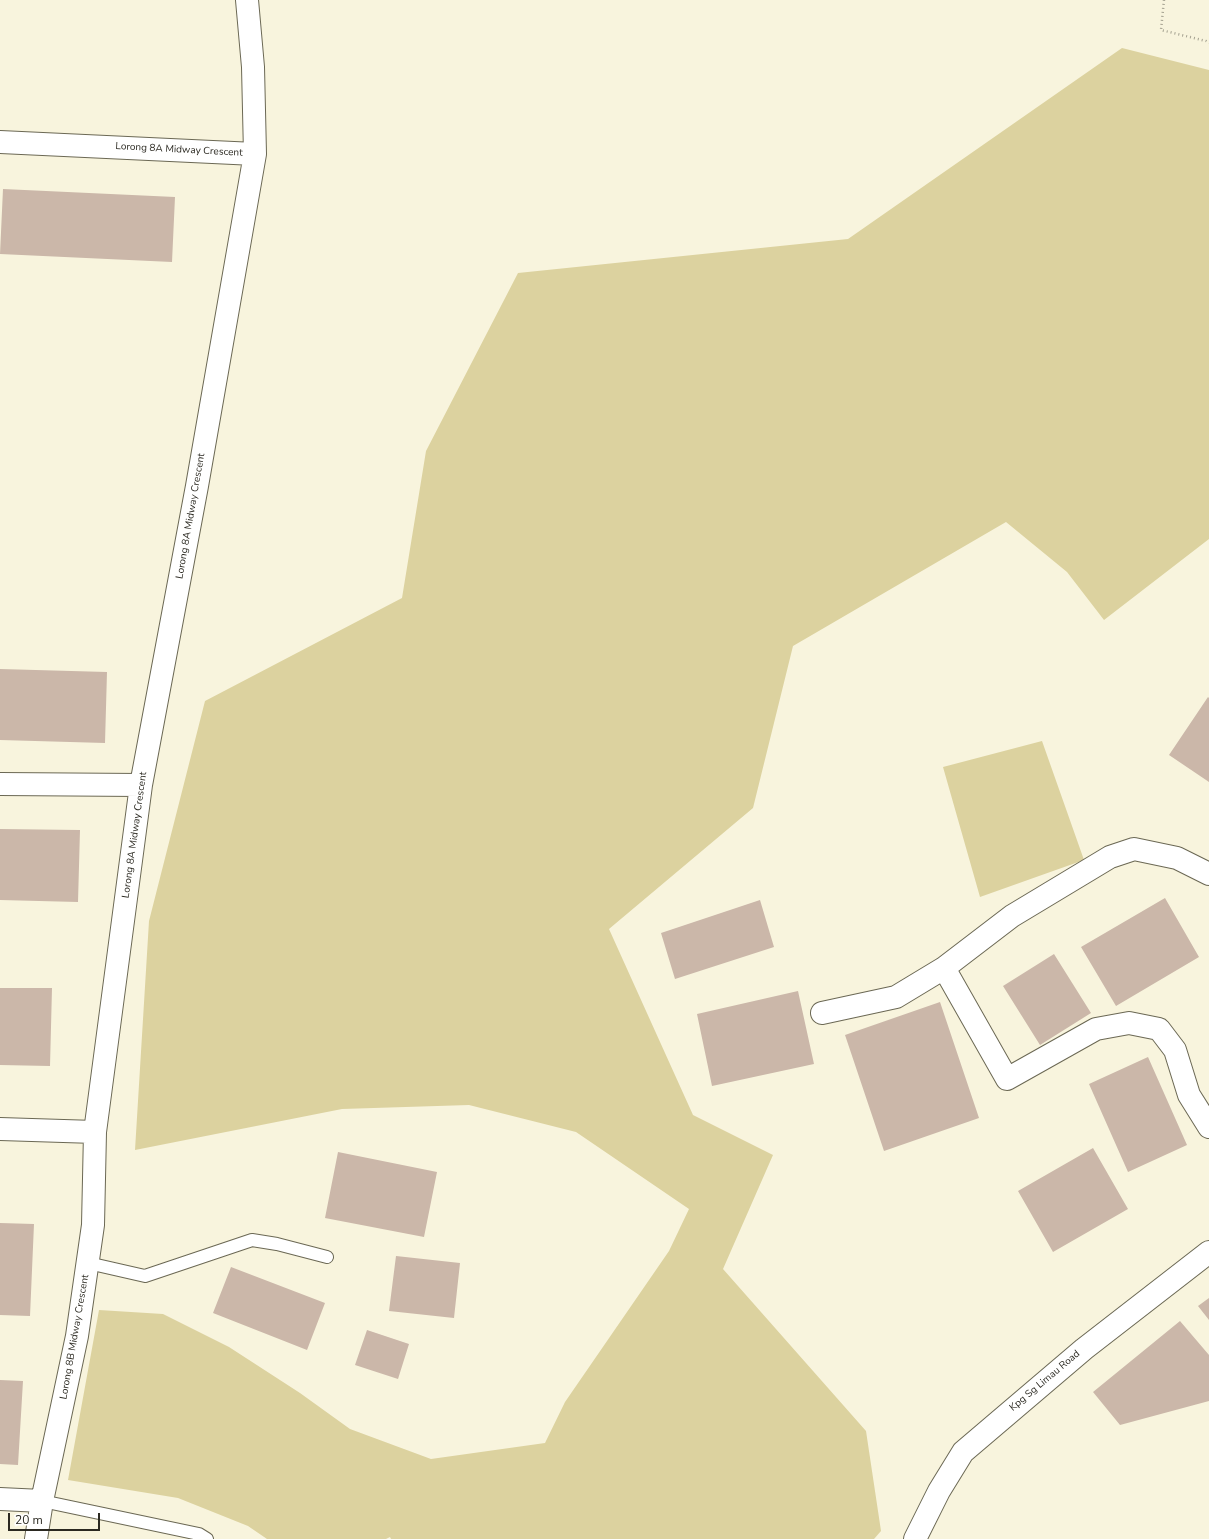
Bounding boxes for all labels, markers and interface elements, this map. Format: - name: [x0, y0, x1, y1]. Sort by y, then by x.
- street label: Lorong 8A Midway Crescent: [115, 141, 243, 159]
- street label: Lorong 8A Midway Crescent: [174, 452, 208, 580]
- street label: Lorong 8A Midway Crescent: [120, 771, 150, 899]
- street label: Lorong 8B Midway Crescent: [58, 1274, 92, 1400]
- street label: Kpg Sg Limau Road: [1007, 1348, 1083, 1414]
- scale bar: [10, 1505, 102, 1531]
- text: 20 m: [15, 1512, 43, 1528]

